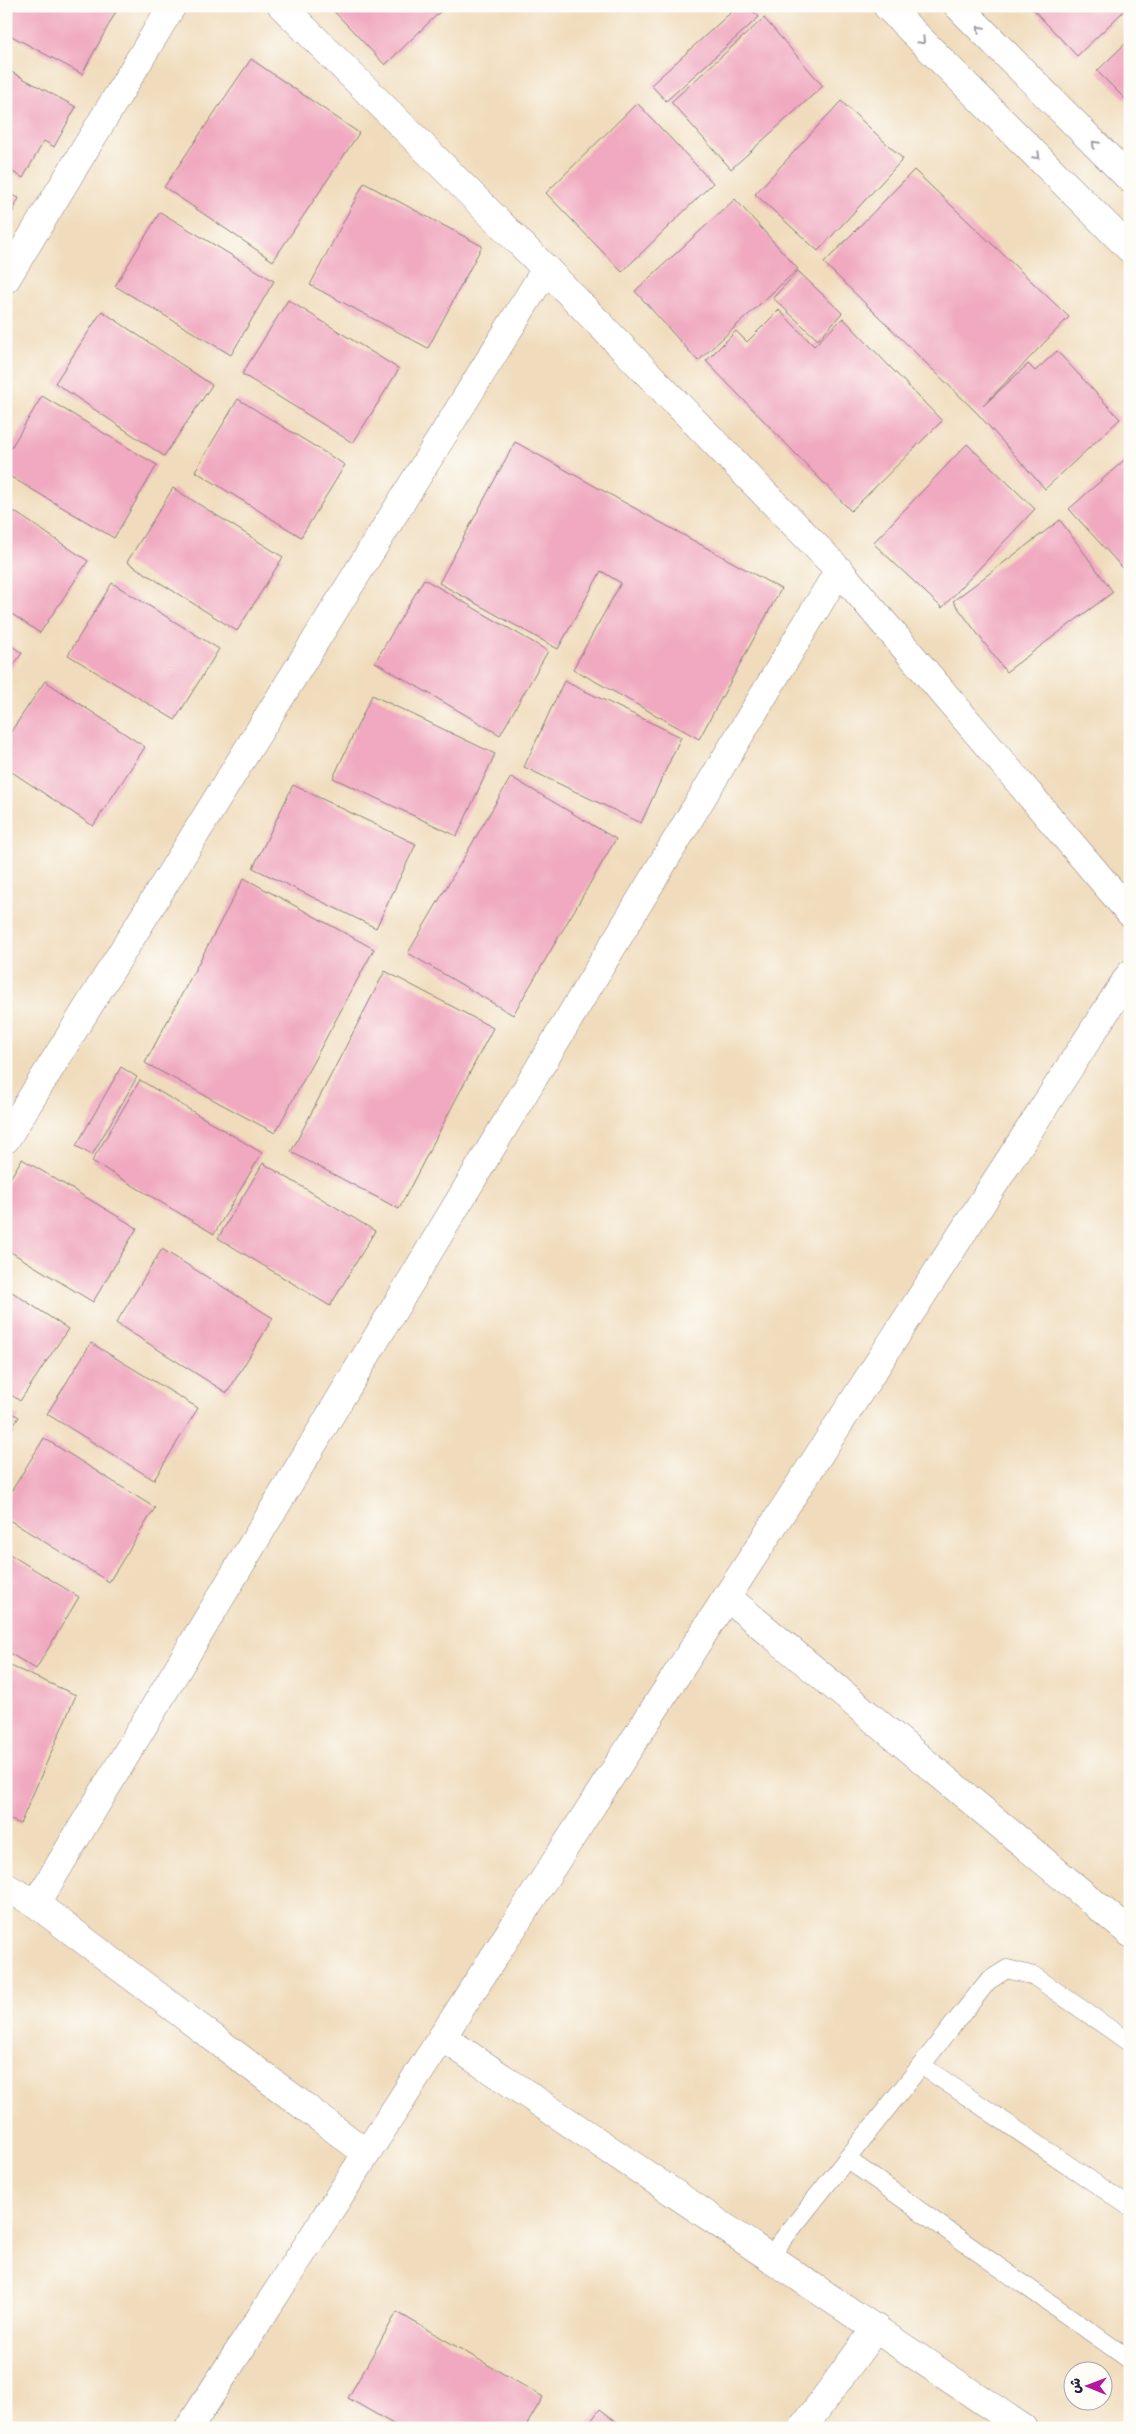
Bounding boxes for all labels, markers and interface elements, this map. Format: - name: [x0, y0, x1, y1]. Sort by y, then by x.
- one-way arrow: [977, 26, 986, 35]
- one-way arrow: [916, 35, 925, 44]
- one-way arrow: [1092, 141, 1101, 150]
- one-way arrow: [1031, 150, 1040, 159]
- north arrow: [1064, 2362, 1114, 2412]
- text: ش: [1069, 2378, 1086, 2394]

